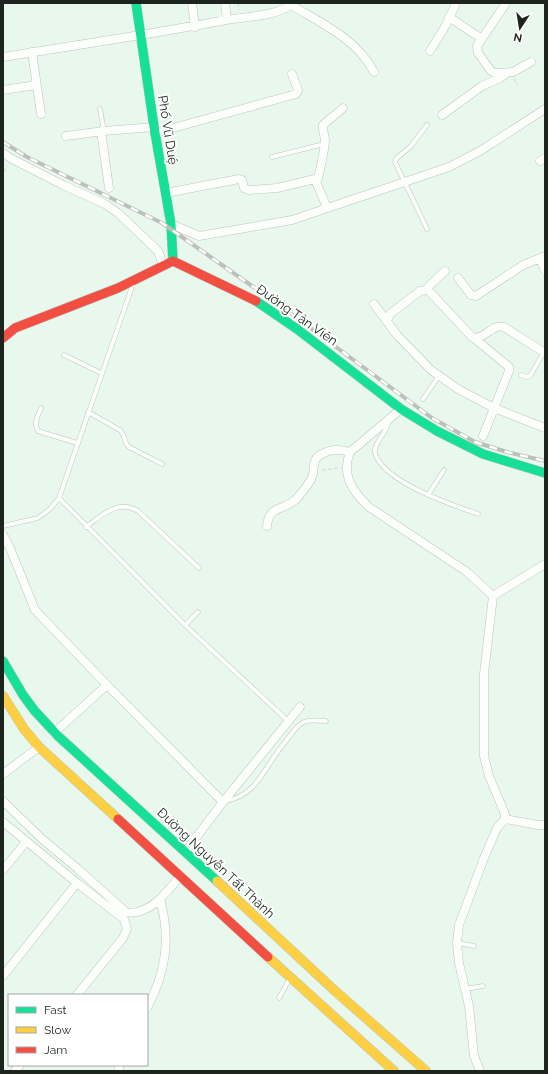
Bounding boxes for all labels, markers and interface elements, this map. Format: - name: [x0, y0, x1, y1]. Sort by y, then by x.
- north arrow: [500, 8, 540, 48]
- text: N: [513, 30, 523, 45]
- street label: Phố Vũ Duệ: [155, 94, 181, 166]
- street label: Đường Tản Viên: [253, 281, 341, 349]
- street label: Đường Nguyễn Tất Thành: [154, 805, 278, 921]
- legend: [8, 994, 148, 1066]
- text: Fast: [44, 1003, 67, 1017]
- text: Slow: [44, 1023, 71, 1037]
- text: Jam: [44, 1043, 67, 1057]

